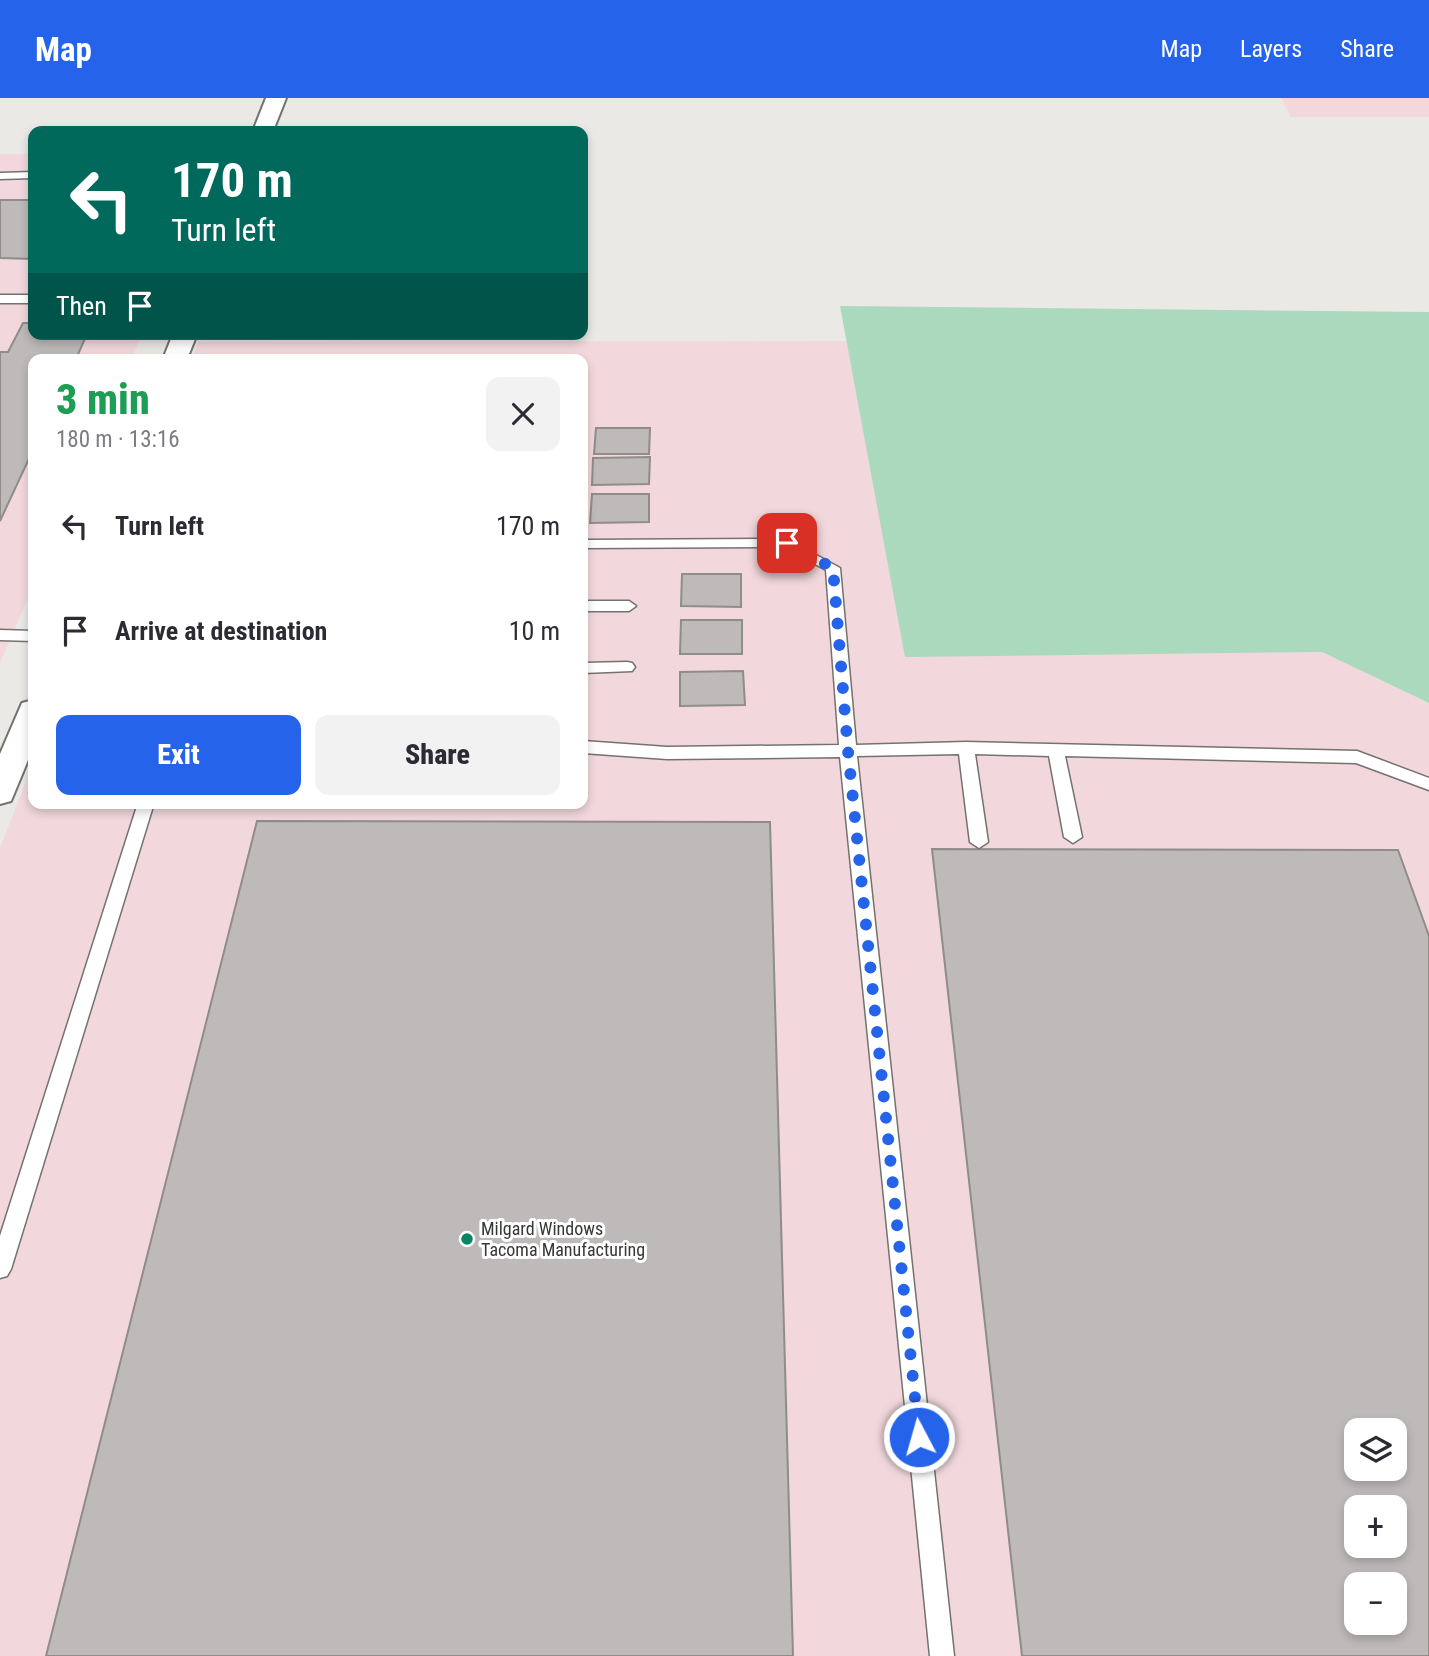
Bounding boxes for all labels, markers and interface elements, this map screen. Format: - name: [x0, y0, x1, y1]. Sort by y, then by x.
- text: Map: [35, 30, 92, 69]
- text: Map: [1161, 35, 1202, 63]
- text: Layers: [1240, 35, 1302, 63]
- text: Share: [1340, 35, 1394, 63]
- text: 170 m: [171, 152, 293, 209]
- icon: left: [56, 154, 147, 245]
- text: Turn left: [171, 211, 276, 249]
- icon: arrive: [121, 287, 159, 325]
- text: Then: [56, 291, 107, 321]
- text: 3 min: [56, 375, 150, 424]
- button: close: [486, 377, 560, 451]
- text: 180 m · 13:16: [56, 426, 180, 453]
- icon: left: [56, 507, 94, 545]
- text: Turn left: [115, 511, 204, 541]
- text: 170 m: [496, 511, 560, 541]
- pin: [757, 513, 817, 573]
- icon: arrive: [768, 524, 806, 562]
- icon: arrive: [56, 612, 94, 650]
- text: Arrive at destination: [115, 616, 327, 646]
- text: 10 m: [509, 616, 560, 646]
- button: Exit: [56, 715, 301, 795]
- button: Share: [315, 715, 560, 795]
- place label: Milgard Windows Tacoma Manufacturing: [481, 1218, 645, 1260]
- marker: Milgard Windows Tacoma Manufacturing: [459, 1231, 475, 1247]
- position arrow: [882, 1400, 956, 1474]
- map controls: [1344, 1418, 1407, 1635]
- button: layers: [1344, 1418, 1407, 1481]
- button: +: [1344, 1495, 1407, 1558]
- button: −: [1344, 1572, 1407, 1635]

